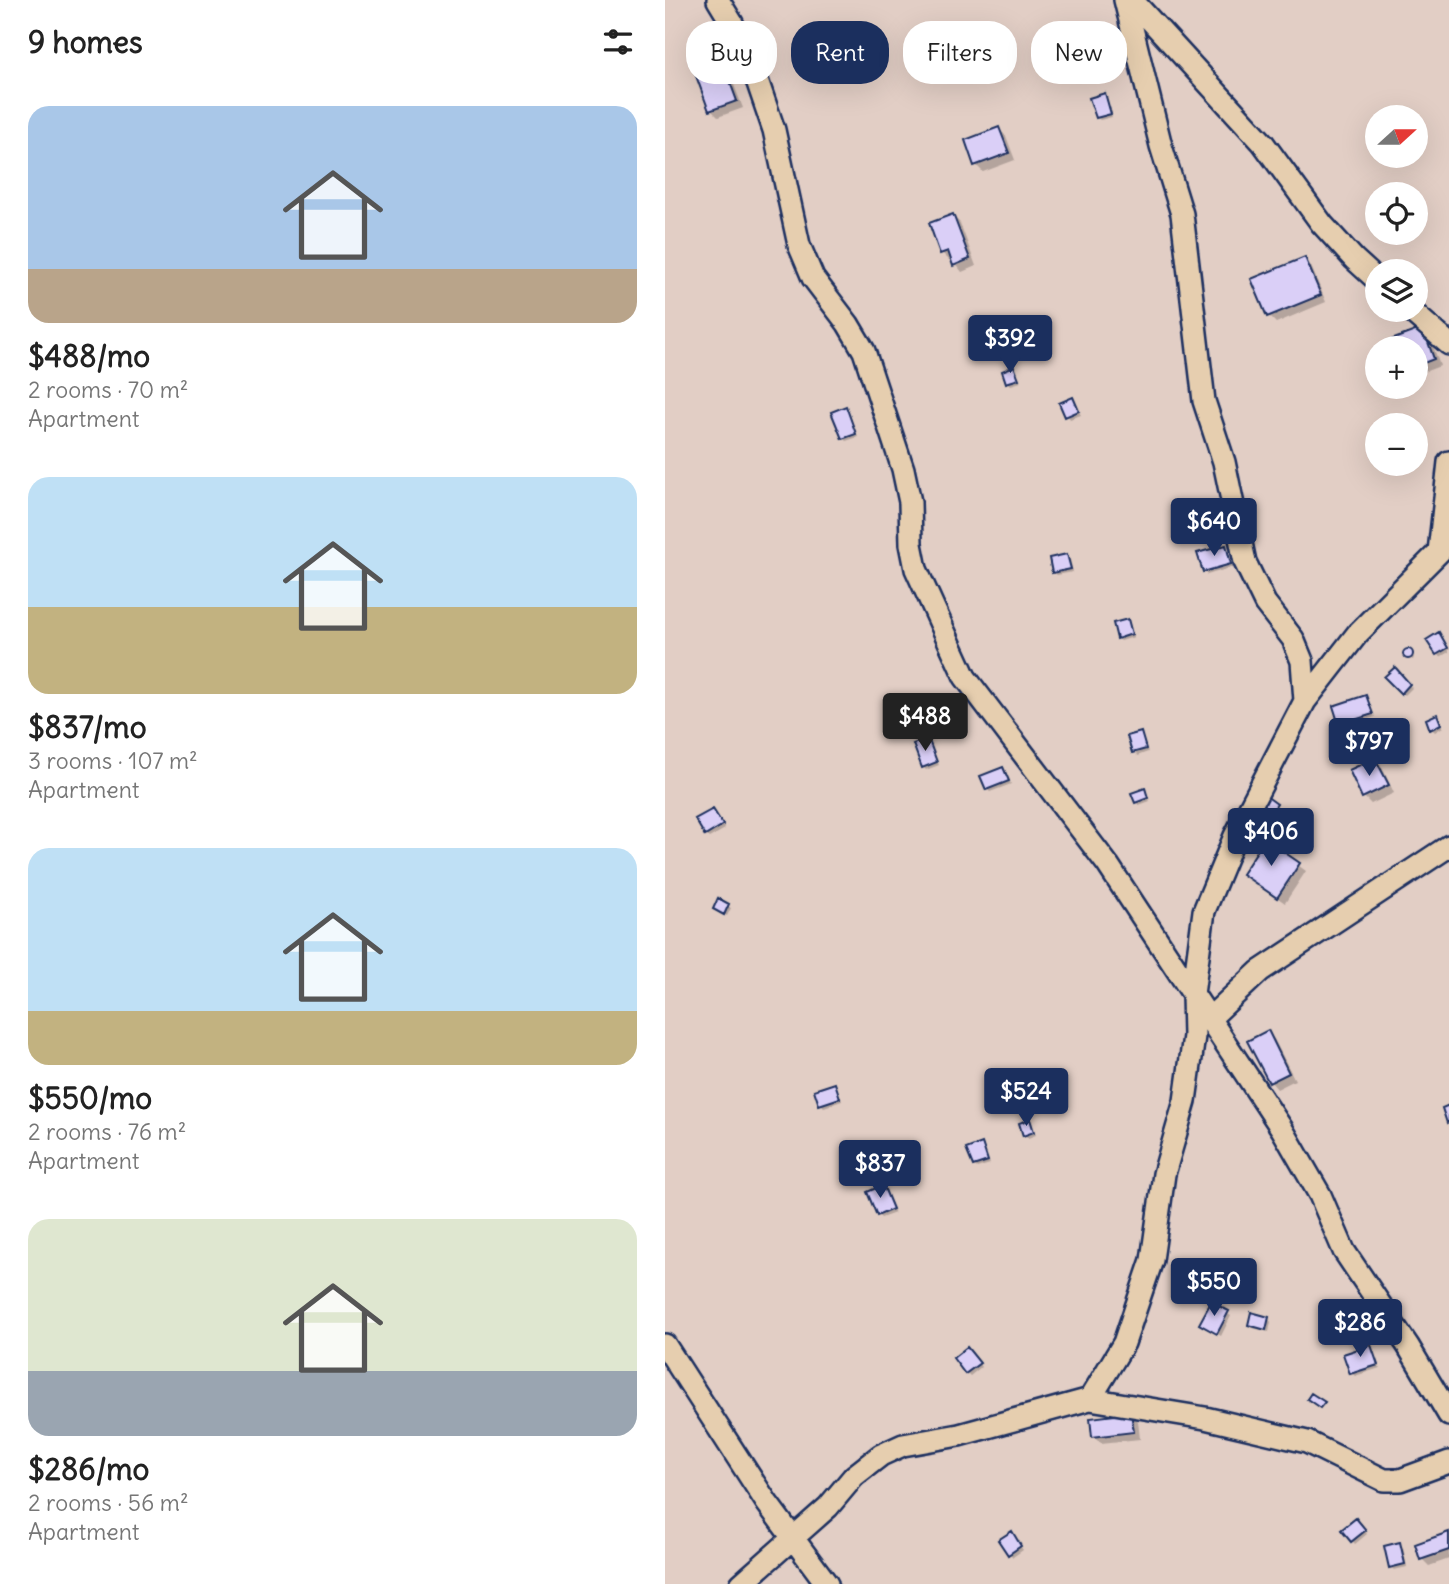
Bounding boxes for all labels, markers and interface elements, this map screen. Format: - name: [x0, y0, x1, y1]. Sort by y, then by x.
- chip: Buy: [686, 21, 777, 84]
- chip: Rent: [791, 21, 889, 84]
- chip: Filters: [903, 21, 1017, 84]
- chip: New: [1031, 21, 1127, 84]
- text: 9 homes: [28, 23, 143, 61]
- icon: filters: [599, 23, 637, 61]
- north arrow: [1365, 105, 1428, 168]
- map controls: [1365, 105, 1428, 476]
- icon: home: [270, 152, 396, 278]
- button: locate: [1365, 182, 1428, 245]
- button: layers: [1365, 259, 1428, 322]
- pin: $392: [969, 316, 1051, 375]
- text: $392: [984, 323, 1036, 352]
- button: +: [1365, 336, 1428, 399]
- text: $488/mo: [28, 337, 150, 375]
- text: 2 rooms · 70 m²: [28, 375, 188, 404]
- text: Apartment: [28, 404, 140, 433]
- button: −: [1365, 413, 1428, 476]
- pin: $640: [1173, 498, 1255, 558]
- text: $640: [1187, 506, 1241, 535]
- icon: home: [270, 523, 396, 649]
- pin: $488: [884, 694, 966, 753]
- text: $488: [899, 701, 951, 730]
- text: $837/mo: [28, 708, 147, 746]
- pin: $797: [1328, 718, 1410, 778]
- text: $797: [1345, 726, 1393, 755]
- text: 3 rooms · 107 m²: [28, 746, 198, 775]
- text: Apartment: [28, 775, 140, 804]
- pin: $406: [1230, 808, 1312, 868]
- text: $406: [1244, 816, 1298, 845]
- icon: home: [270, 894, 396, 1020]
- pin: $524: [985, 1068, 1067, 1128]
- text: $524: [1000, 1076, 1052, 1105]
- text: $550/mo: [28, 1079, 152, 1117]
- text: 2 rooms · 76 m²: [28, 1117, 186, 1146]
- pin: $837: [839, 1140, 921, 1200]
- text: Apartment: [28, 1146, 140, 1175]
- text: $837: [855, 1148, 905, 1177]
- pin: $550: [1173, 1258, 1255, 1318]
- icon: home: [270, 1265, 396, 1391]
- text: $550: [1187, 1266, 1241, 1295]
- pin: $286: [1319, 1300, 1401, 1359]
- text: $286: [1334, 1307, 1386, 1336]
- text: $286/mo: [28, 1450, 149, 1488]
- text: 2 rooms · 56 m²: [28, 1488, 189, 1517]
- text: Apartment: [28, 1517, 140, 1546]

